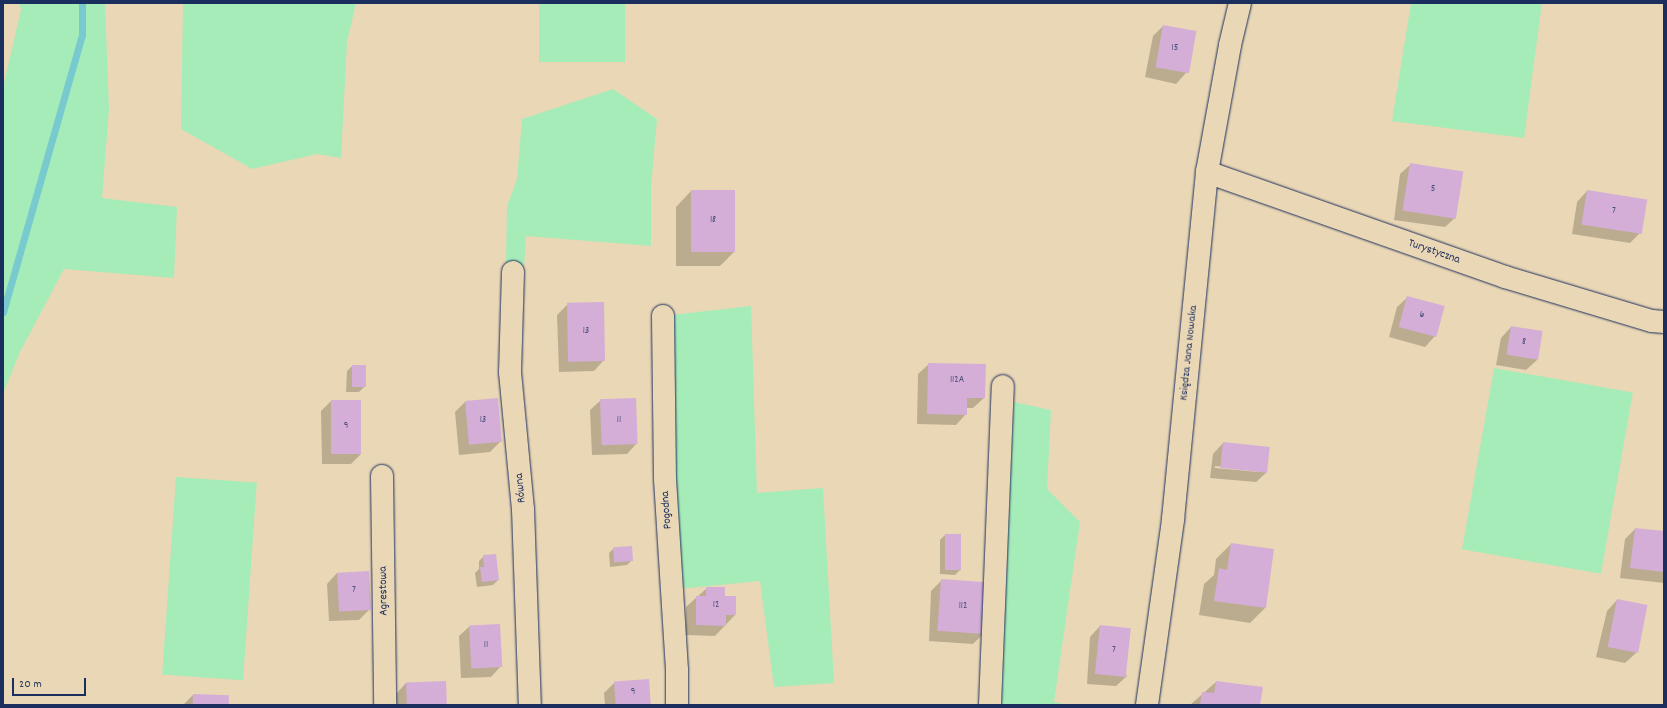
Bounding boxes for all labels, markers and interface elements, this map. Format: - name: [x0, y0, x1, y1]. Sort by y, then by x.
- house number: 15: [1172, 43, 1178, 55]
- house number: 5: [1431, 184, 1435, 196]
- house number: 7: [1612, 206, 1616, 218]
- house number: 18: [710, 215, 716, 227]
- street label: Turystyczna: [1406, 236, 1462, 268]
- street label: Księdza Jana Nowaka: [1177, 305, 1201, 401]
- house number: 6: [1420, 310, 1424, 322]
- house number: 13: [583, 326, 589, 338]
- house number: 8: [1522, 337, 1526, 349]
- house number: 112A: [950, 375, 964, 387]
- house number: 13: [480, 415, 486, 427]
- house number: 11: [617, 415, 621, 427]
- house number: 9: [344, 421, 348, 433]
- street label: Równa: [513, 472, 529, 504]
- street label: Pogodna: [658, 490, 676, 530]
- street label: Agrestowa: [376, 566, 392, 616]
- house number: 7: [352, 585, 356, 597]
- house number: 12: [713, 600, 719, 612]
- house number: 112: [959, 601, 967, 613]
- house number: 11: [484, 640, 488, 652]
- house number: 7: [1112, 645, 1116, 657]
- scale bar: [14, 670, 88, 696]
- text: 20 m: [19, 676, 42, 693]
- house number: 9: [631, 687, 635, 699]

